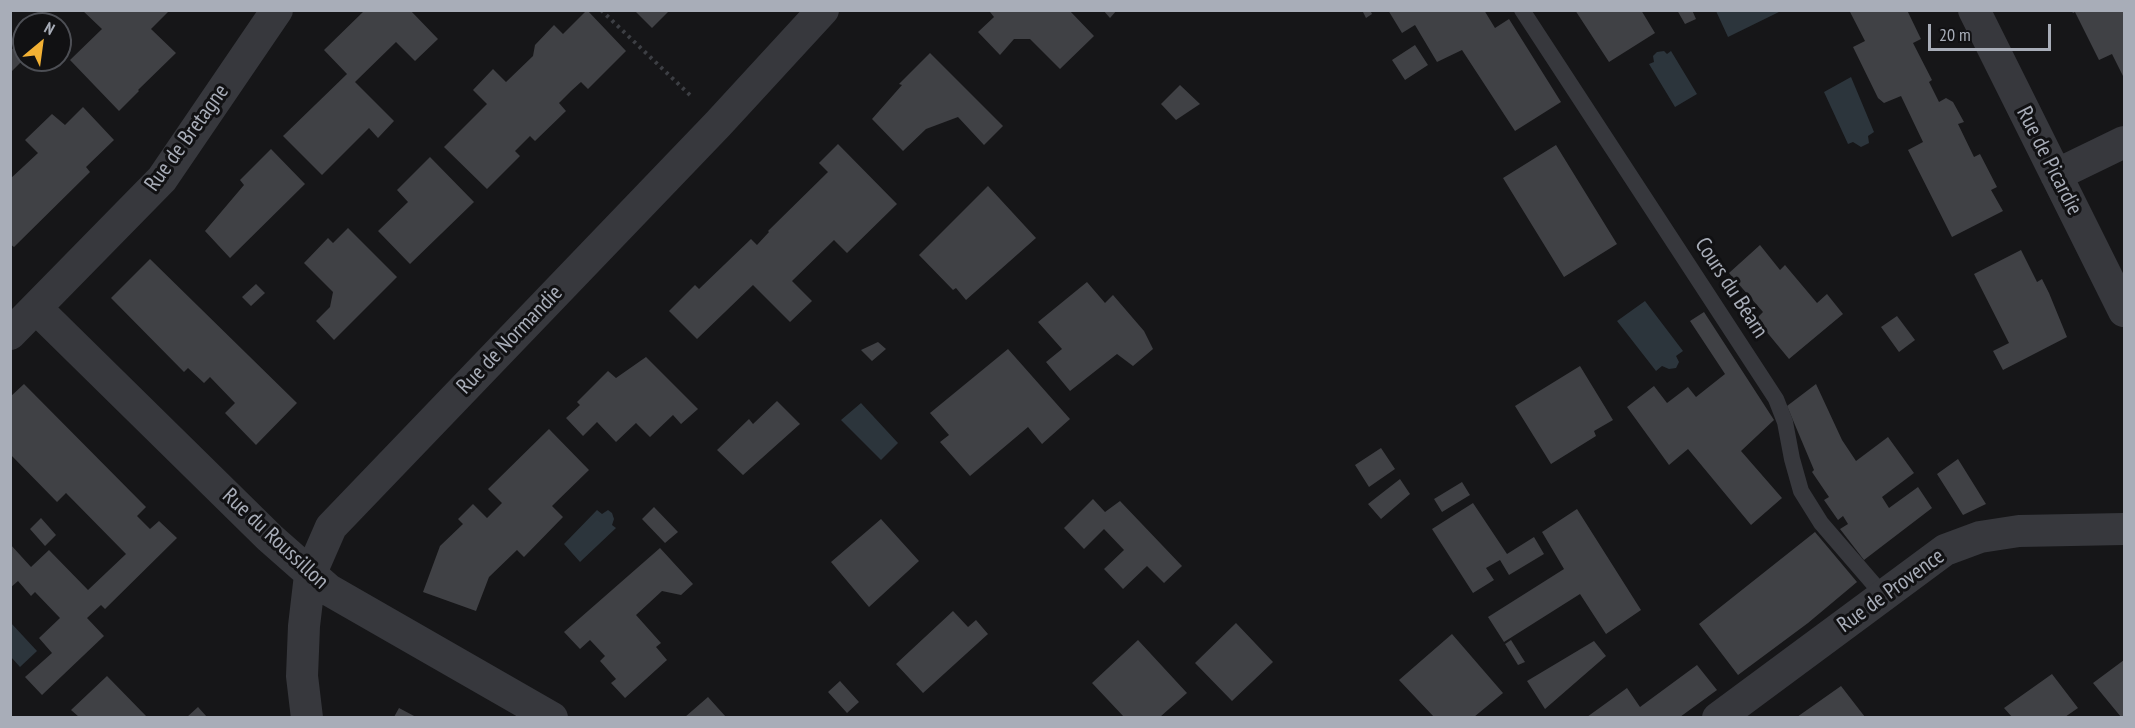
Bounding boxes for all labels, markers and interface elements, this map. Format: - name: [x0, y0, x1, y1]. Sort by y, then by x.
- north arrow: [12, 12, 72, 72]
- scale bar: [1931, 12, 2054, 50]
- text: N: [41, 17, 58, 39]
- text: 20 m: [1939, 23, 1971, 46]
- street label: Rue de Bretagne: [139, 79, 235, 197]
- street label: Rue de Picardie: [2010, 102, 2088, 220]
- street label: Cours du Béarn: [1689, 233, 1773, 343]
- street label: Rue de Normandie: [452, 280, 568, 400]
- street label: Rue du Roussillon: [216, 483, 334, 595]
- street label: Rue de Provence: [1832, 543, 1950, 639]

